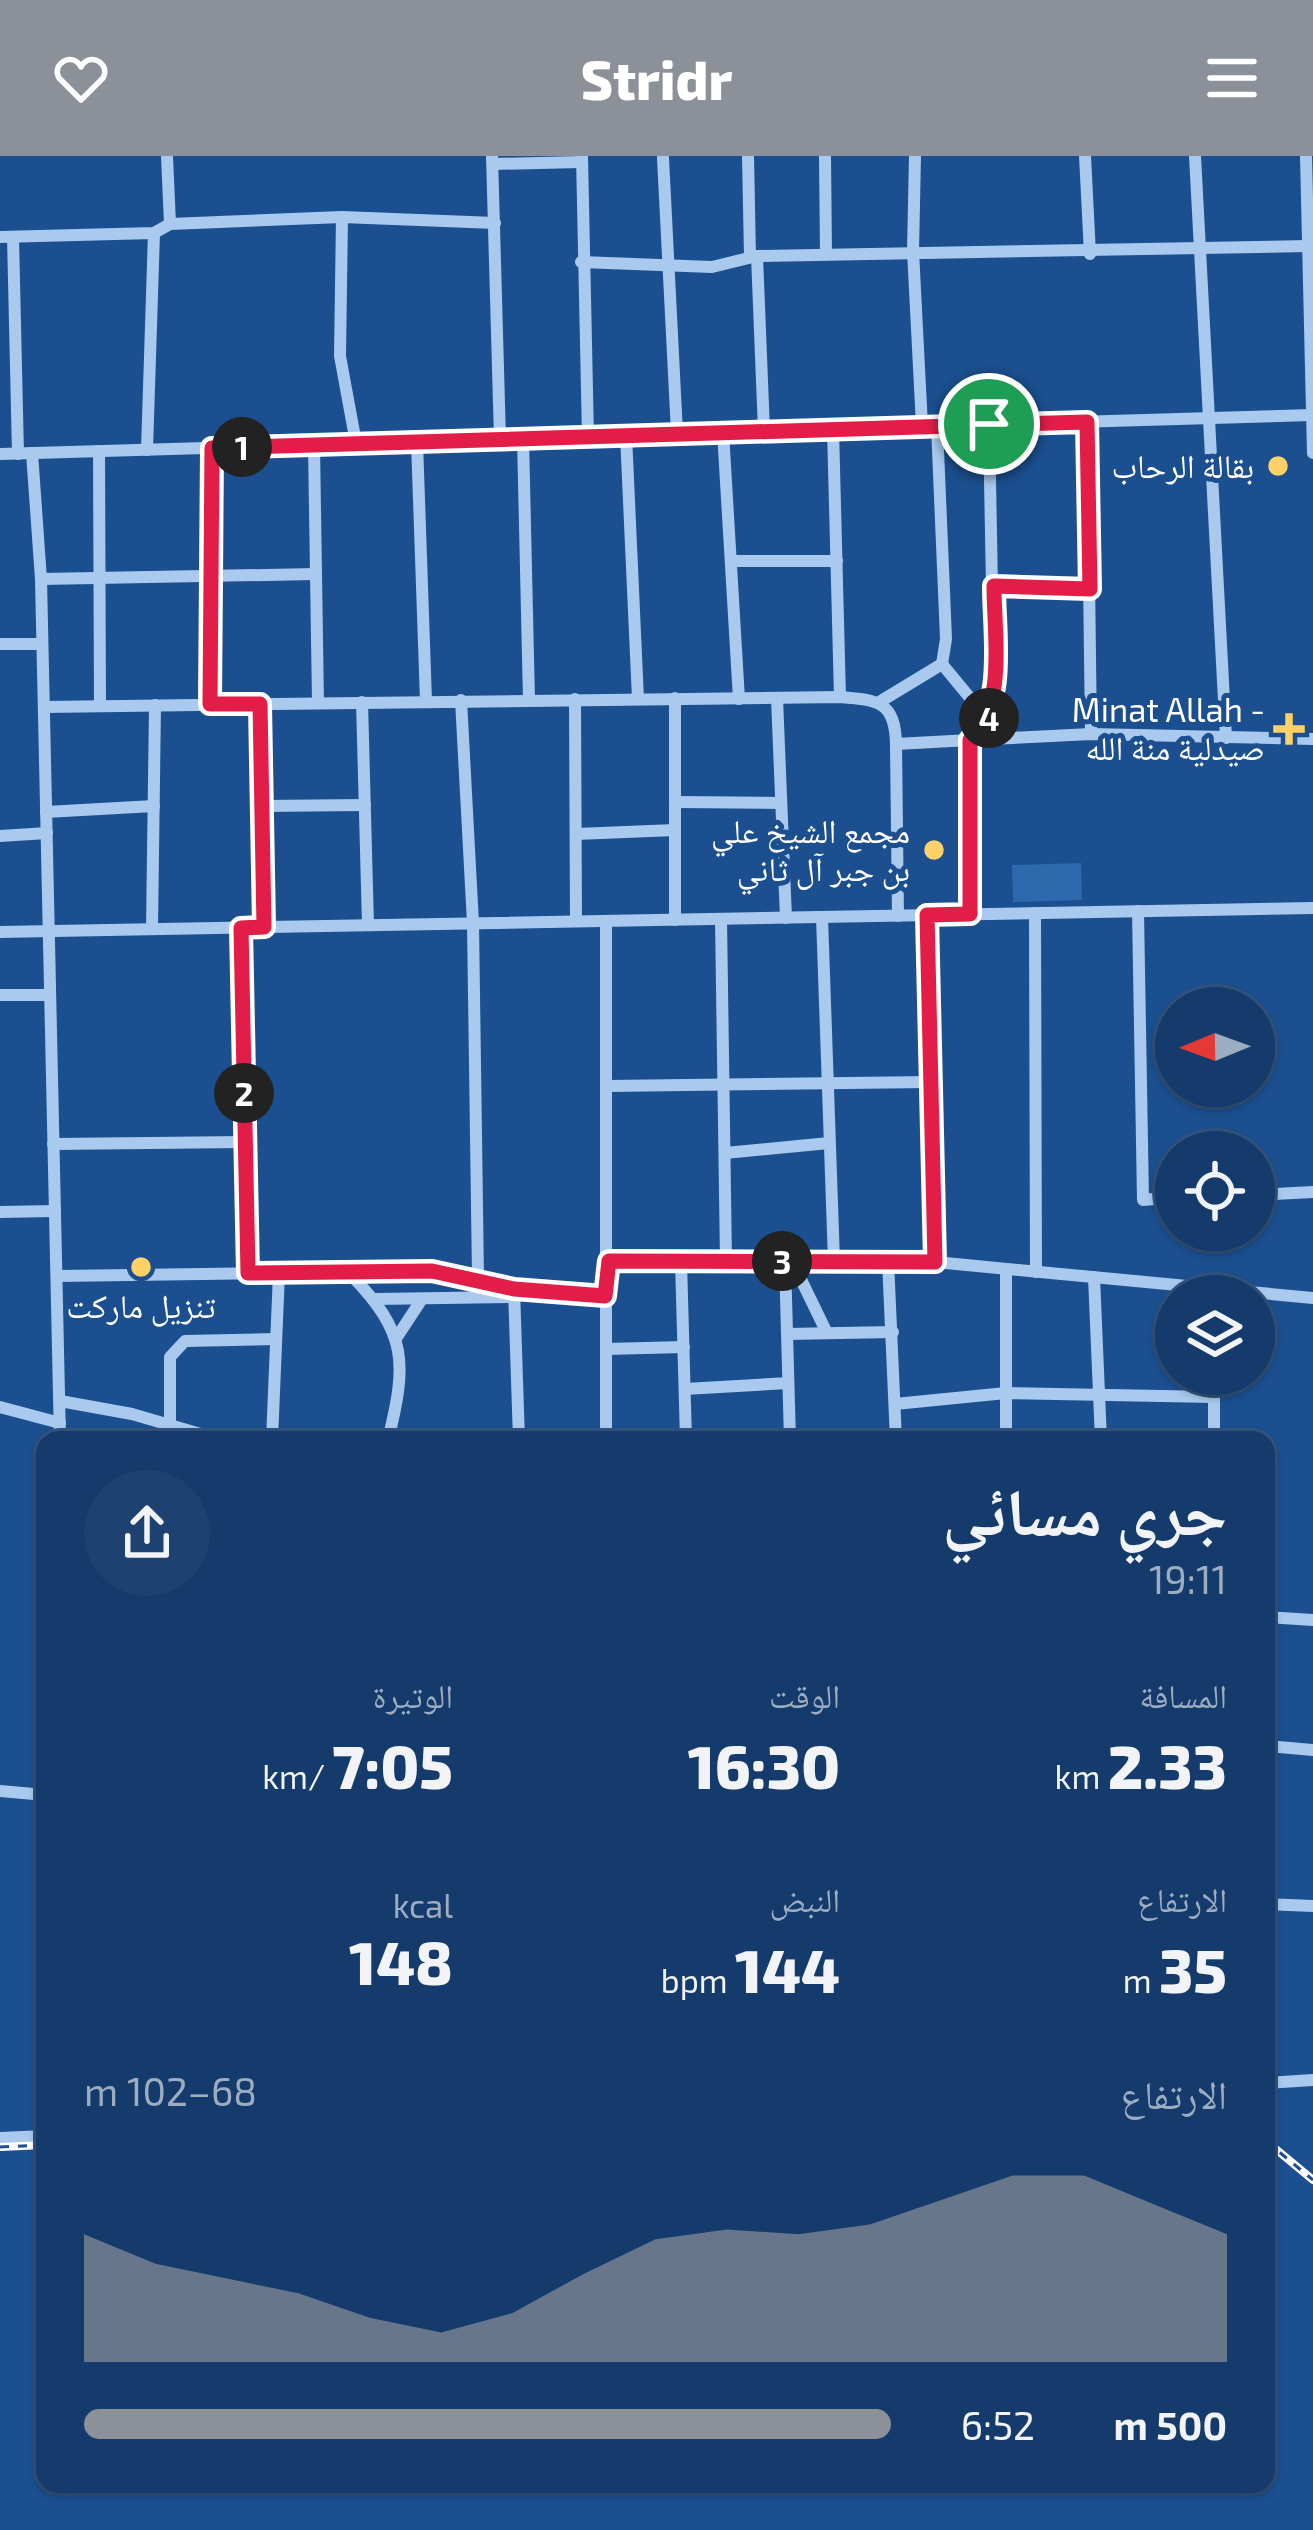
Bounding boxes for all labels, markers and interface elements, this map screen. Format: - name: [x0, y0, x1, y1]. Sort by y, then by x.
- icon: heart: [48, 45, 114, 111]
- icon: menu: [1199, 45, 1265, 111]
- text: Stridr: [581, 46, 732, 111]
- pin: [938, 373, 1040, 475]
- icon: arrive: [956, 391, 1022, 457]
- pin: 1: [212, 417, 272, 477]
- text: 1: [235, 427, 249, 467]
- place label: بقالة الرحاب: [1112, 445, 1254, 485]
- marker: بقالة الرحاب: [1265, 453, 1291, 479]
- pin: 4: [959, 688, 1019, 748]
- place label: Minat Allah - صيدلية منة الله: [1072, 689, 1265, 767]
- text: 4: [978, 698, 1000, 738]
- marker: Minat Allah - صيدلية منة الله: [1276, 716, 1302, 742]
- place label: مجمع الشيخ علي بن جبر آل ثاني: [711, 810, 910, 895]
- marker: مجمع الشيخ علي بن جبر آل ثاني: [921, 837, 947, 863]
- north arrow: [1155, 987, 1275, 1107]
- map controls: [1155, 987, 1275, 1395]
- pin: 2: [214, 1063, 274, 1123]
- text: 2: [234, 1073, 254, 1113]
- button: locate: [1155, 1131, 1275, 1251]
- pin: 3: [752, 1231, 812, 1291]
- text: 3: [773, 1241, 791, 1281]
- marker: تنزيل ماركت: [128, 1254, 154, 1280]
- button: layers: [1155, 1275, 1275, 1395]
- place label: تنزيل ماركت: [66, 1285, 216, 1327]
- button: share: [84, 1470, 210, 1596]
- text: جري مسائي: [942, 1470, 1227, 1549]
- text: 19:11: [1149, 1555, 1227, 1602]
- text: الوتيرة: [373, 1675, 453, 1715]
- text: الوقت: [769, 1675, 840, 1715]
- text: المسافة: [1140, 1675, 1227, 1715]
- text: 7:05: [332, 1729, 453, 1801]
- text: 16:30: [688, 1729, 840, 1801]
- text: 2.33: [1108, 1729, 1227, 1801]
- text: /km: [262, 1756, 332, 1796]
- text: km: [1055, 1756, 1108, 1796]
- text: النبض: [770, 1879, 840, 1919]
- text: الارتفاع: [1137, 1879, 1227, 1919]
- text: kcal: [393, 1885, 453, 1925]
- text: 148: [349, 1925, 453, 1997]
- text: 144: [735, 1933, 840, 2005]
- text: 35: [1159, 1933, 1227, 2005]
- text: bpm: [661, 1960, 735, 2000]
- text: m: [1123, 1960, 1159, 2000]
- text: 68–102 m: [84, 2067, 257, 2114]
- text: الارتفاع: [1121, 2070, 1227, 2117]
- text: 6:52: [961, 2401, 1035, 2448]
- text: 500 m: [1113, 2401, 1227, 2448]

